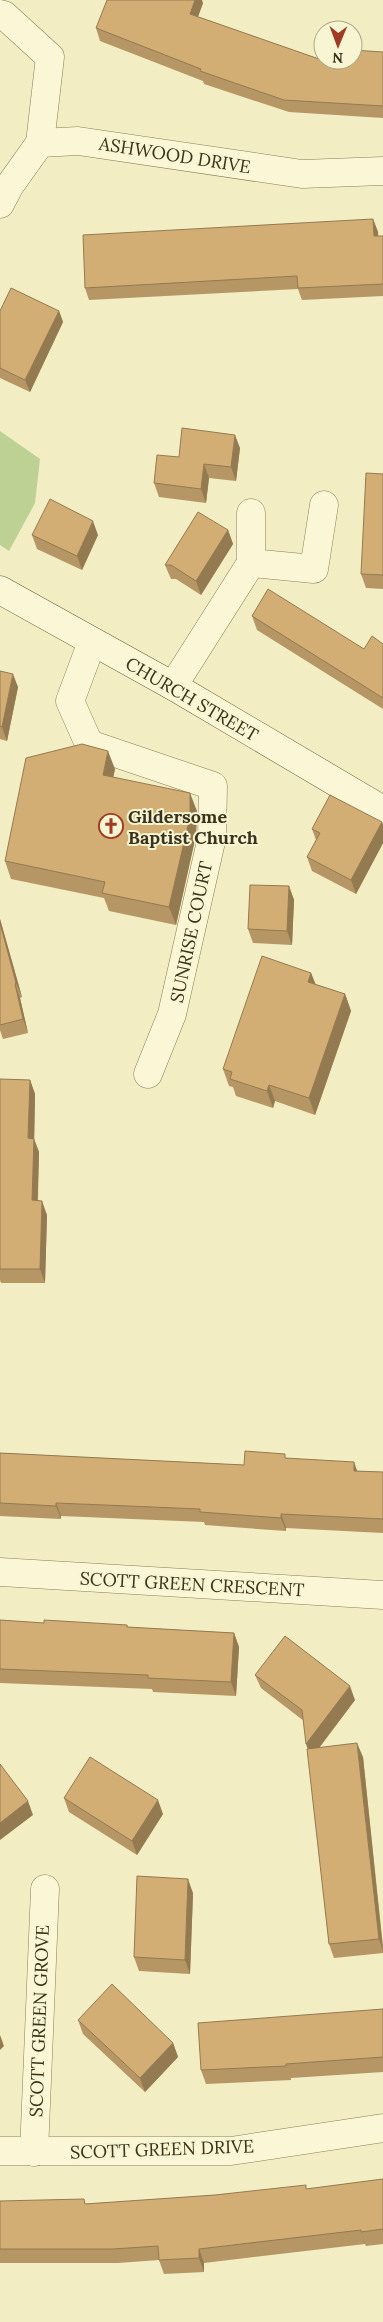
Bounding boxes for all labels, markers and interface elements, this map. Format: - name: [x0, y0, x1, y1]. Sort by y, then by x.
- north arrow: [313, 20, 363, 70]
- text: N: [332, 49, 343, 67]
- street label: ASHWOOD DRIVE: [97, 131, 252, 178]
- street label: CHURCH STREET: [121, 652, 263, 747]
- place label: Gildersome Baptist Church: [128, 805, 258, 849]
- church icon: Gildersome Baptist Church: [98, 813, 124, 839]
- street label: SUNRISE COURT: [165, 859, 217, 1005]
- street label: SCOTT GREEN CRESCENT: [79, 1567, 305, 1601]
- street label: SCOTT GREEN GROVE: [24, 1924, 54, 2118]
- street label: SCOTT GREEN DRIVE: [70, 2134, 254, 2164]

